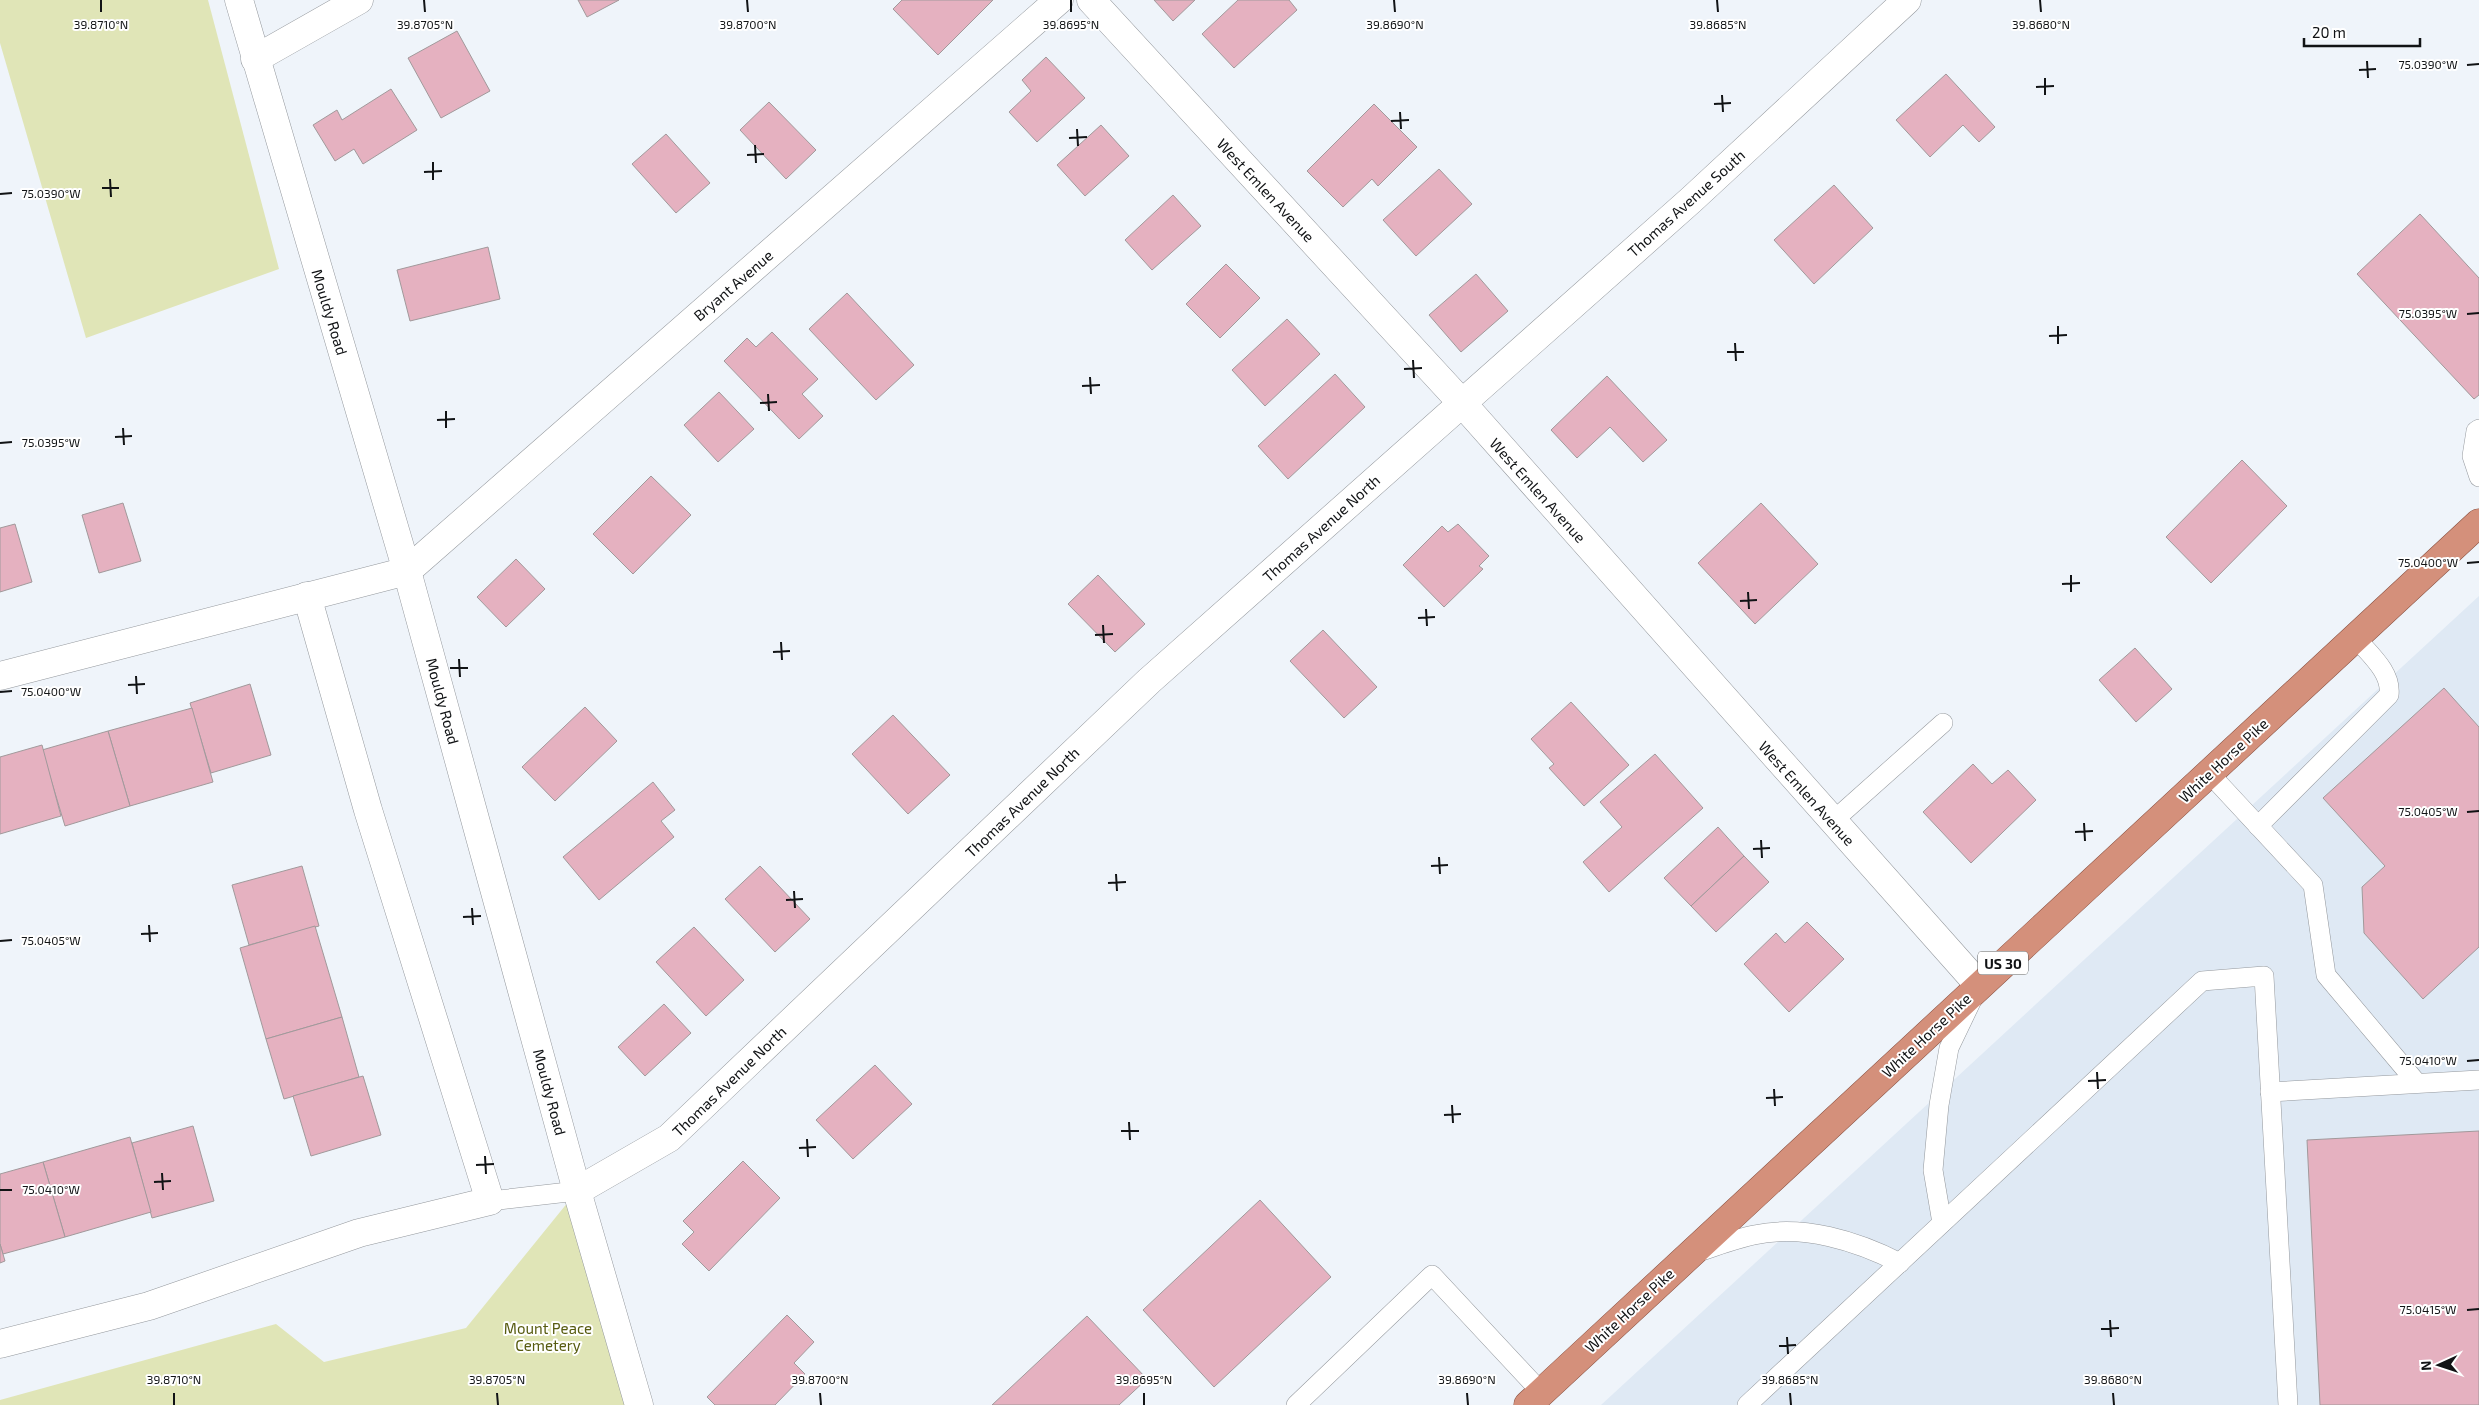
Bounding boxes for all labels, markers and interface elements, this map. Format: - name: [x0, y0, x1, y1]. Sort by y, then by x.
- scale bar: [2304, 15, 2420, 47]
- text: 39.8710°N: [74, 17, 128, 31]
- text: 39.8705°N: [397, 17, 453, 31]
- text: 39.8700°N: [719, 17, 777, 31]
- text: 39.8695°N: [1043, 17, 1099, 31]
- text: 39.8690°N: [1366, 17, 1424, 31]
- text: 39.8685°N: [1690, 17, 1746, 31]
- text: 39.8680°N: [2012, 17, 2070, 31]
- text: 20 m: [2312, 23, 2346, 41]
- text: 75.0390°W: [2398, 57, 2458, 71]
- street label: West Emlen Avenue: [1213, 135, 1319, 245]
- street label: Thomas Avenue South: [1624, 146, 1748, 260]
- text: 75.0390°W: [21, 186, 81, 200]
- street label: Bryant Avenue: [690, 246, 776, 324]
- street label: Mouldy Road: [308, 267, 352, 357]
- text: 75.0395°W: [2399, 306, 2457, 320]
- street label: West Emlen Avenue: [1486, 434, 1590, 546]
- text: 75.0395°W: [22, 435, 80, 449]
- street label: Thomas Avenue North: [1259, 471, 1383, 585]
- text: 75.0400°W: [2398, 555, 2458, 569]
- street label: Mouldy Road: [423, 656, 463, 746]
- text: 75.0400°W: [21, 684, 81, 698]
- street label: White Horse Pike: [2175, 714, 2271, 806]
- street label: West Emlen Avenue: [1755, 737, 1859, 849]
- street label: Thomas Avenue North: [961, 743, 1083, 861]
- text: 75.0405°W: [2398, 804, 2458, 818]
- text: 75.0405°W: [21, 933, 81, 947]
- road number: US 30: [1978, 951, 2028, 974]
- street label: White Horse Pike: [1878, 989, 1974, 1081]
- street label: Thomas Avenue North: [668, 1022, 790, 1140]
- street label: Mouldy Road: [530, 1047, 570, 1137]
- text: 75.0410°W: [2399, 1053, 2457, 1067]
- text: 75.0410°W: [22, 1182, 80, 1196]
- street label: White Horse Pike: [1581, 1264, 1677, 1356]
- text: 75.0415°W: [2400, 1302, 2456, 1316]
- park label: Mount Peace Cemetery: [504, 1319, 592, 1354]
- north arrow: [2414, 1340, 2464, 1390]
- text: N: [2417, 1360, 2434, 1371]
- text: 39.8710°N: [147, 1372, 201, 1386]
- text: 39.8705°N: [469, 1372, 525, 1386]
- text: 39.8700°N: [791, 1372, 849, 1386]
- text: 39.8695°N: [1116, 1372, 1172, 1386]
- text: 39.8690°N: [1438, 1372, 1496, 1386]
- text: 39.8685°N: [1762, 1372, 1818, 1386]
- text: 39.8680°N: [2084, 1372, 2142, 1386]

